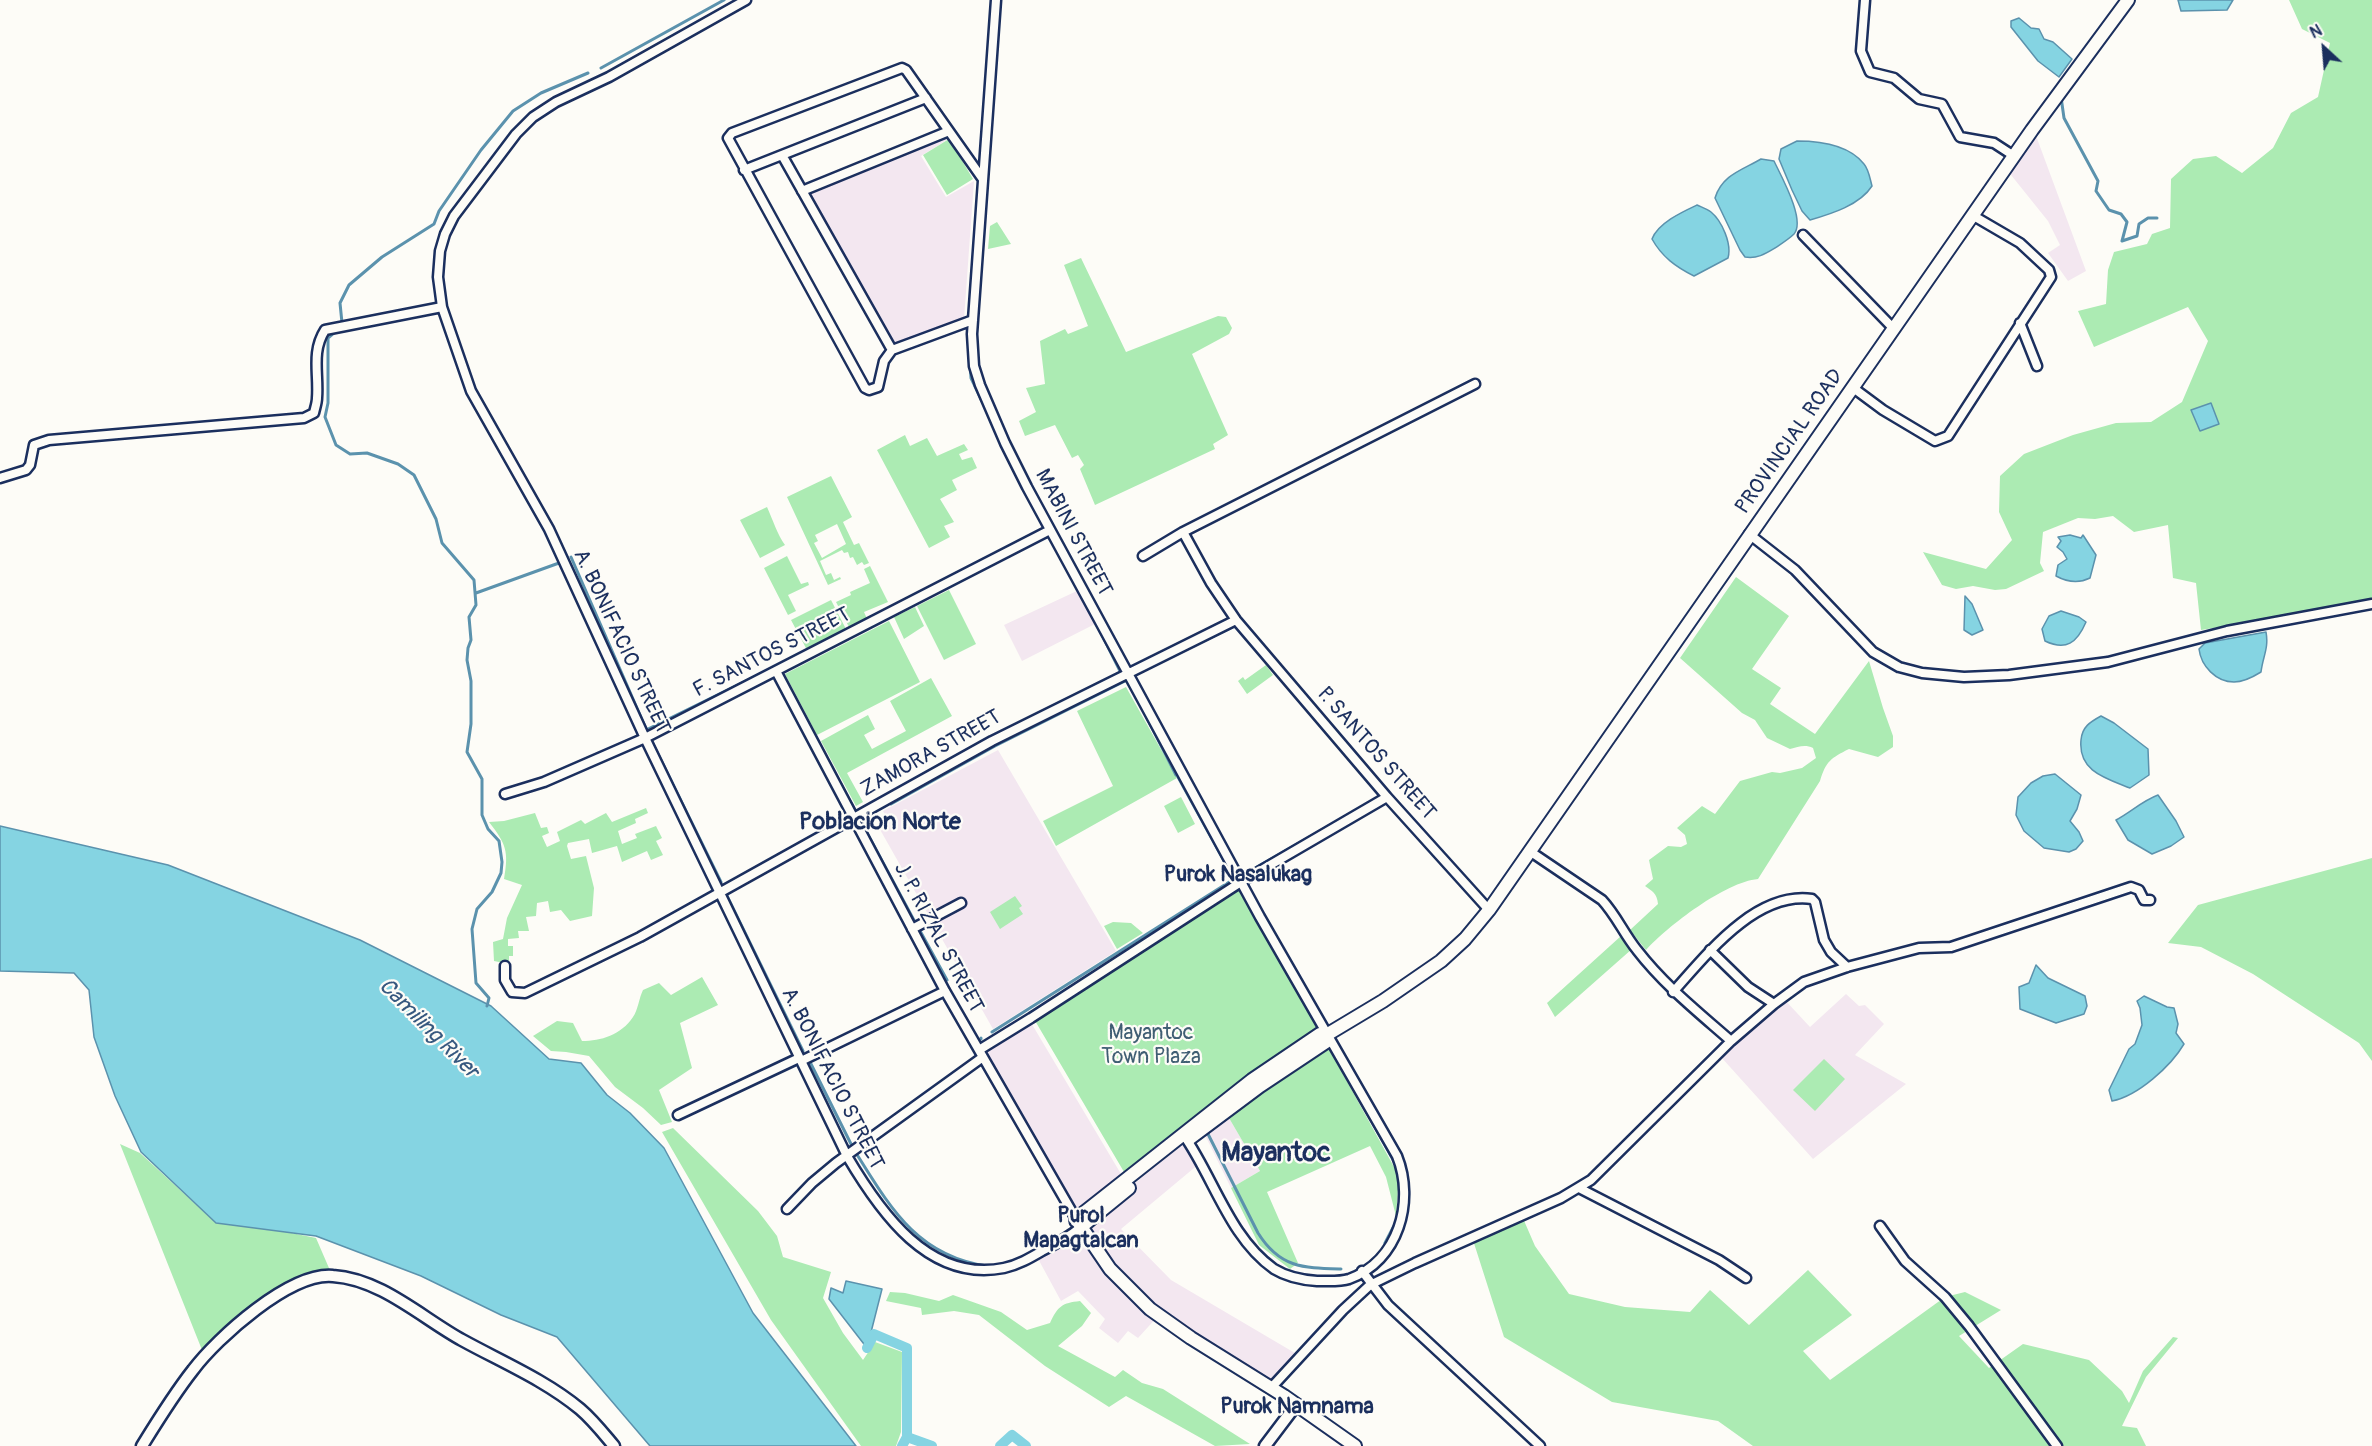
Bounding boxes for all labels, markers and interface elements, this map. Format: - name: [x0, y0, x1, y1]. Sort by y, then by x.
- north arrow: [2294, 18, 2354, 78]
- text: N: [2307, 20, 2325, 43]
- street label: PROVINCIAL ROAD: [1731, 365, 1849, 519]
- street label: MABINI STREET: [1029, 465, 1117, 601]
- street label: A. BONIFACIO STREET: [567, 546, 675, 738]
- street label: F. SANTOS STREET: [689, 602, 855, 704]
- street label: P. SANTOS STREET: [1311, 682, 1441, 826]
- street label: ZAMORA STREET: [857, 705, 1005, 803]
- district label: Poblacion Norte: [799, 809, 961, 837]
- street label: J. P. RIZAL STREET: [888, 858, 988, 1018]
- district label: Purok Nasalukag: [1164, 862, 1312, 888]
- water label: Camiling River: [373, 974, 483, 1084]
- street label: A. BONIFACIO STREET: [775, 984, 889, 1174]
- park label: Mayantoc Town Plaza: [1101, 1021, 1201, 1071]
- district label: Mayantoc: [1221, 1138, 1331, 1170]
- district label: Purol Mapagtalcan: [1023, 1203, 1139, 1254]
- district label: Purok Namnama: [1220, 1394, 1374, 1420]

